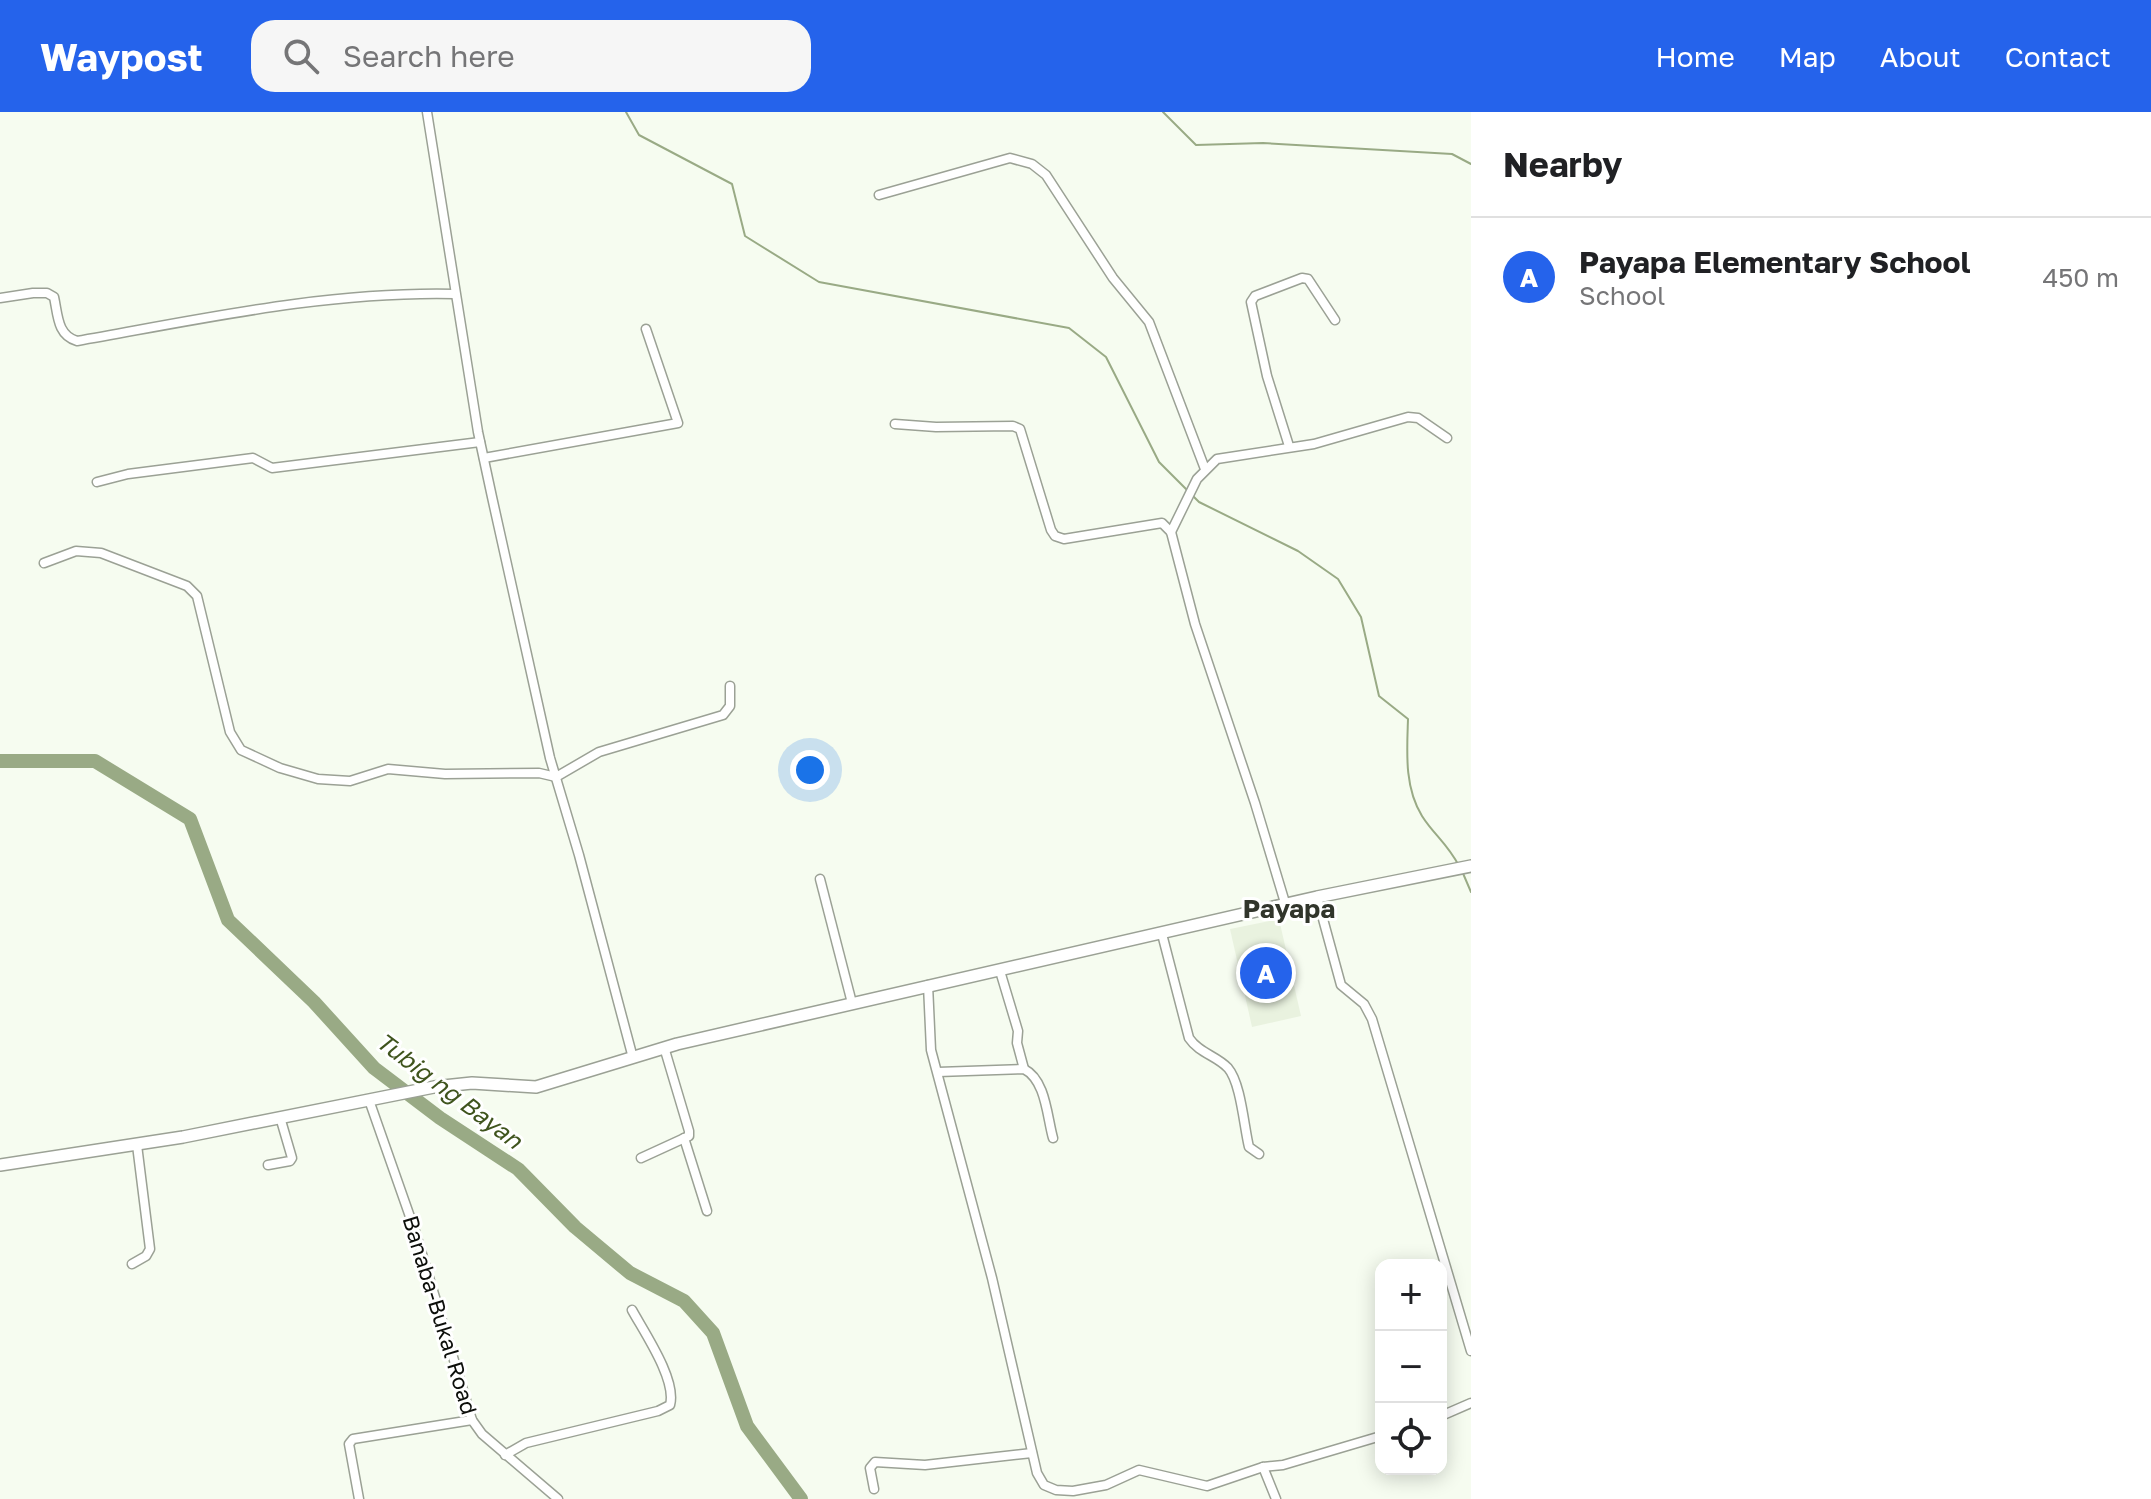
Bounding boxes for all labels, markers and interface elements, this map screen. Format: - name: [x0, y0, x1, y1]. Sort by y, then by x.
- search box: [251, 20, 811, 92]
- text: Waypost: [40, 34, 203, 79]
- icon: search: [279, 34, 323, 78]
- text: Search here: [343, 38, 515, 74]
- text: Home: [1656, 40, 1735, 73]
- text: Map: [1779, 40, 1836, 73]
- text: About: [1880, 40, 1961, 73]
- text: Contact: [2005, 40, 2111, 73]
- text: Nearby: [1503, 144, 1623, 184]
- text: Payapa Elementary School: [1579, 244, 1971, 280]
- text: A: [1520, 262, 1538, 293]
- text: 450 m: [2042, 262, 2119, 293]
- text: School: [1579, 280, 1665, 311]
- your location: [790, 750, 830, 790]
- district label: Payapa: [1243, 893, 1335, 924]
- pin: A: [1240, 943, 1292, 1003]
- water label: Tubig ng Bayan: [371, 1026, 529, 1156]
- street label: Banaba-Bukal Road: [397, 1212, 484, 1418]
- map controls: [1375, 1259, 1447, 1475]
- button: +: [1375, 1259, 1447, 1331]
- button: −: [1375, 1331, 1447, 1403]
- button: locate: [1375, 1403, 1447, 1475]

